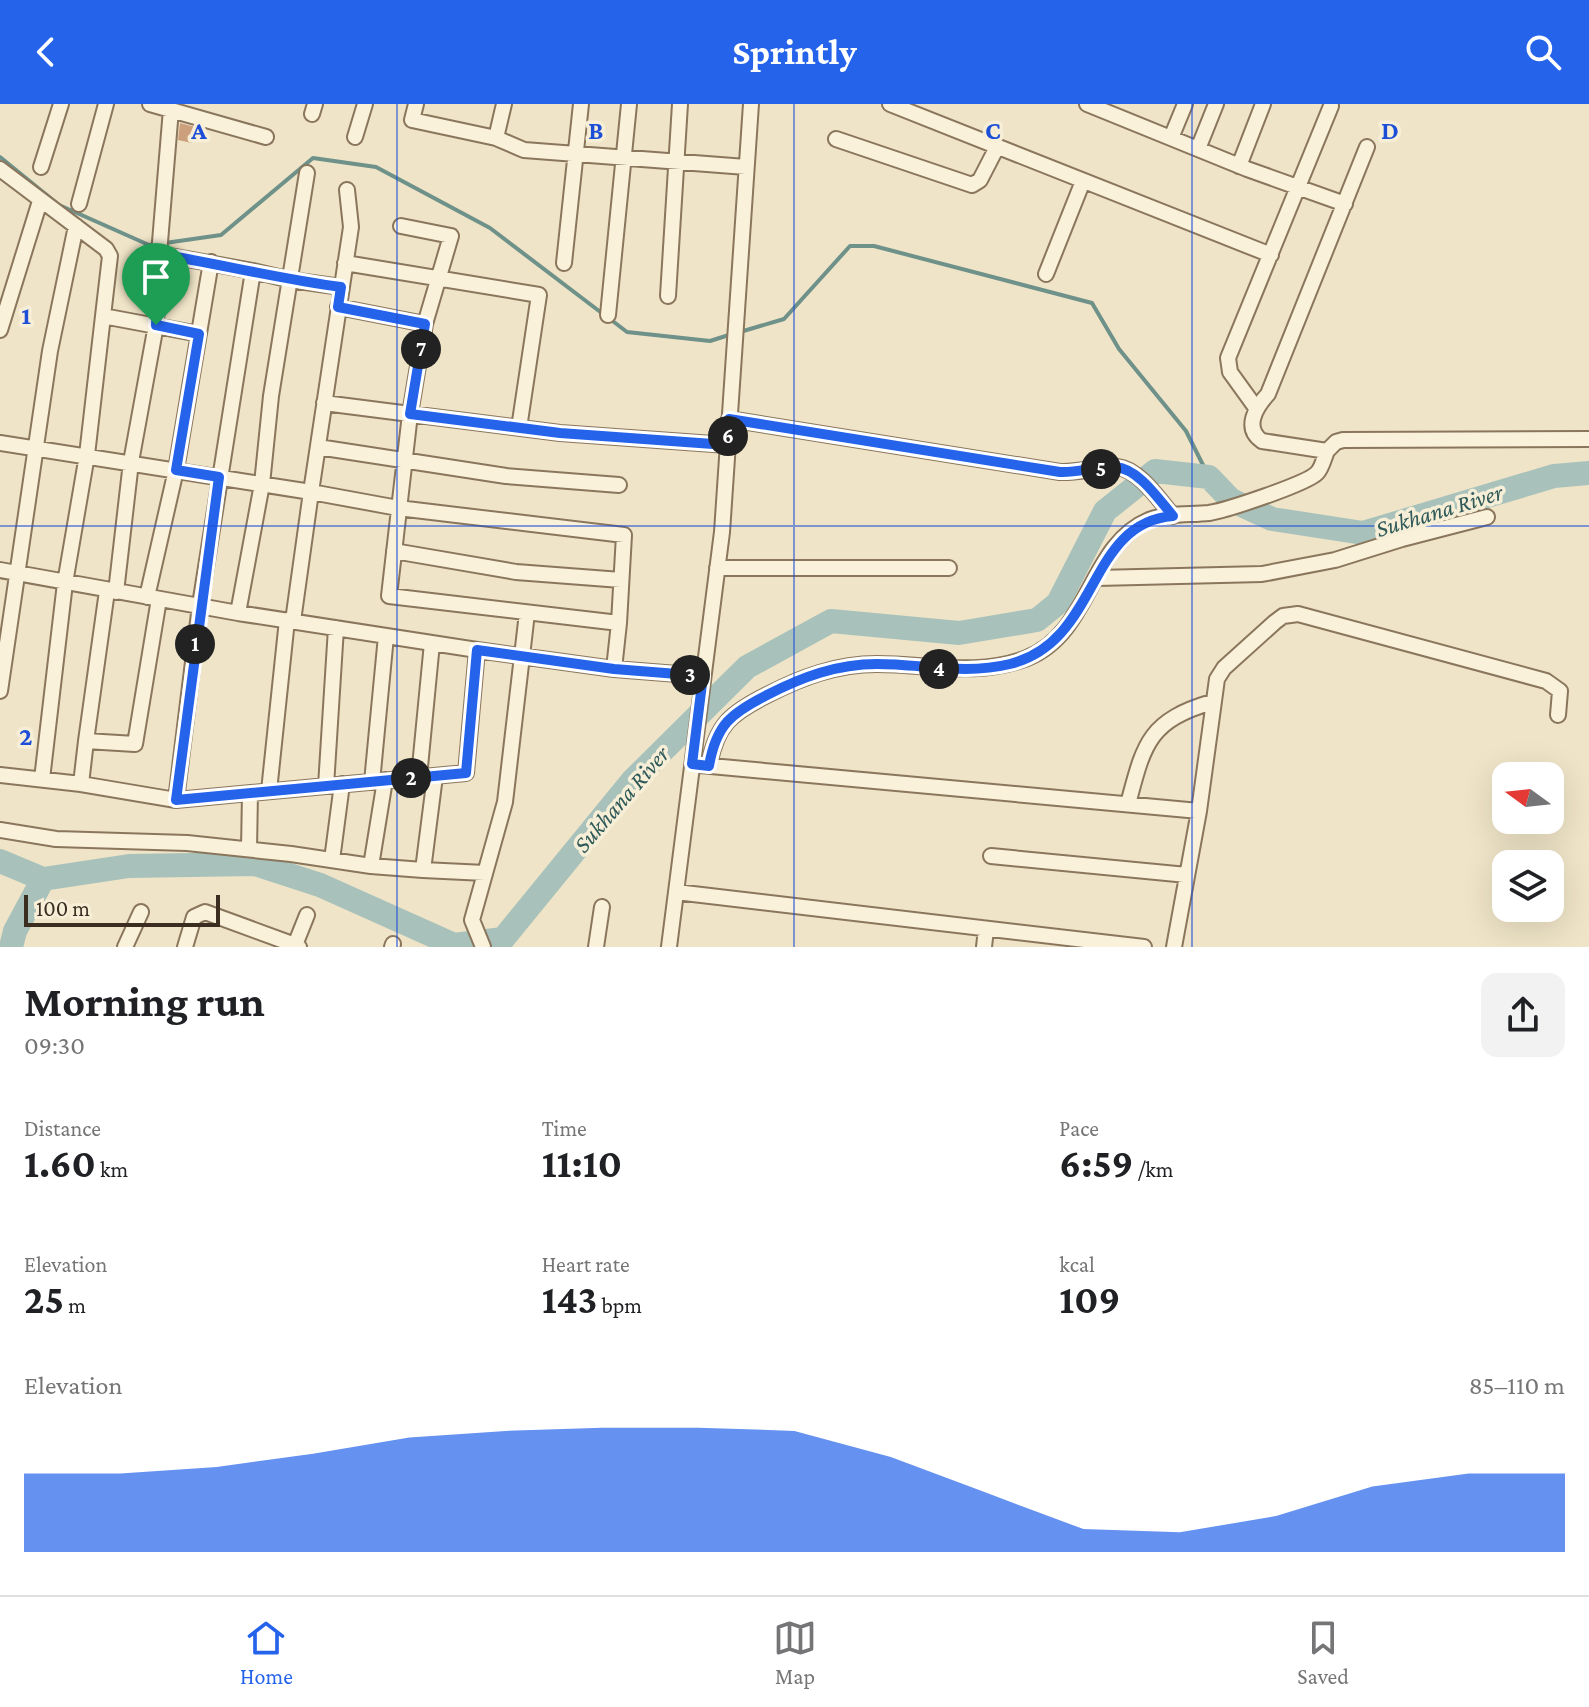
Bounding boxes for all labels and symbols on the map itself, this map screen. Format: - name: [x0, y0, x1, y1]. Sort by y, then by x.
- text: A: [190, 116, 207, 145]
- text: B: [588, 116, 604, 145]
- text: C: [985, 116, 1001, 145]
- text: D: [1381, 116, 1399, 145]
- pin: [122, 243, 190, 325]
- text: 1: [21, 301, 31, 330]
- pin: 7: [401, 329, 441, 369]
- pin: 6: [708, 416, 748, 456]
- pin: 5: [1081, 449, 1121, 489]
- water label: Sukhana River: [1372, 478, 1506, 542]
- pin: 1: [175, 624, 215, 664]
- pin: 4: [919, 649, 959, 689]
- pin: 3: [670, 655, 710, 695]
- text: 2: [19, 722, 33, 751]
- water label: Sukhana River: [568, 740, 675, 857]
- pin: 2: [391, 758, 431, 798]
- north arrow: [1492, 762, 1564, 834]
- scale bar: [24, 891, 220, 927]

